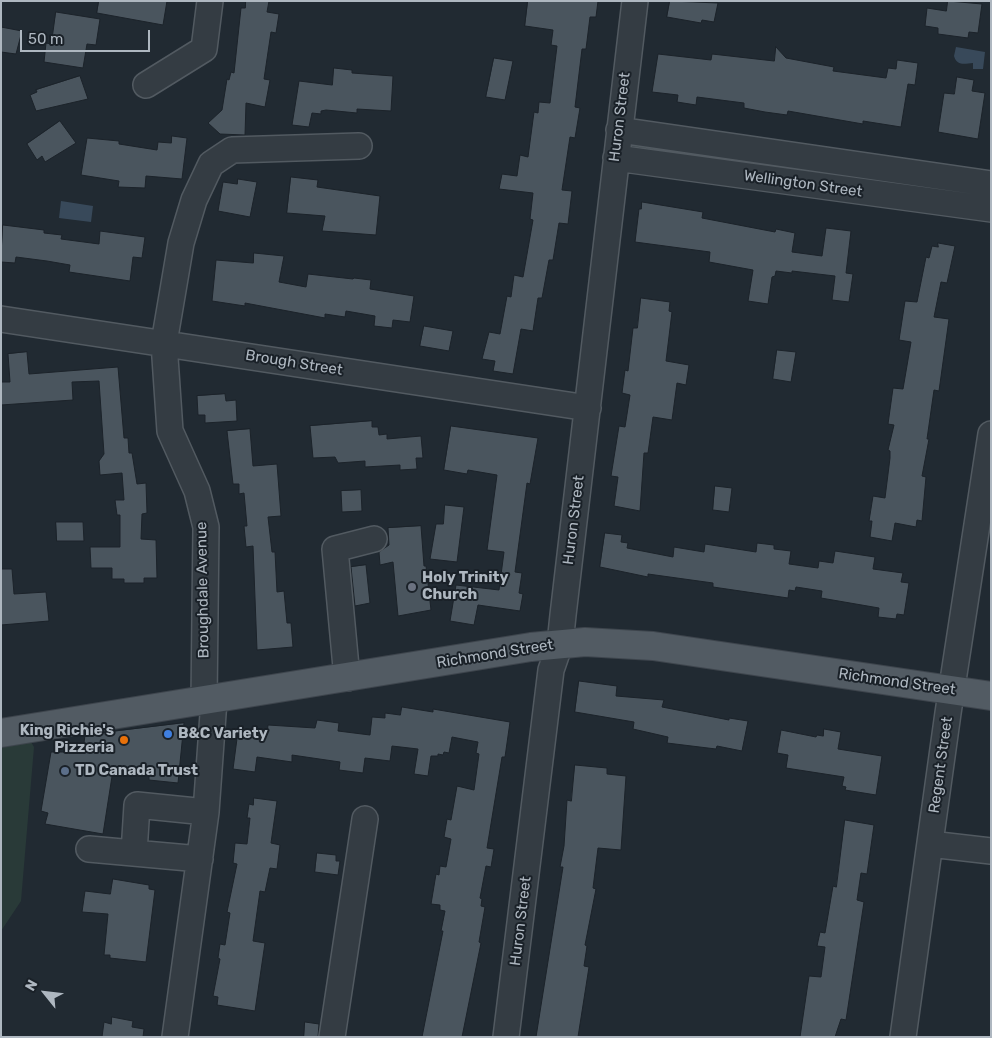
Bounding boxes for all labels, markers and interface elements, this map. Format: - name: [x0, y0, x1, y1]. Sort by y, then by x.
- scale bar: [22, 20, 152, 52]
- text: 50 m: [28, 30, 63, 48]
- street label: Huron Street: [606, 71, 634, 163]
- street label: Wellington Street: [742, 167, 864, 201]
- street label: Brough Street: [244, 346, 344, 380]
- street label: Huron Street: [560, 474, 588, 566]
- street label: Broughdale Avenue: [193, 521, 213, 659]
- place label: Holy Trinity Church: [422, 569, 508, 604]
- marker: Holy Trinity Church: [406, 581, 418, 593]
- street label: Richmond Street: [435, 636, 555, 672]
- street label: Richmond Street: [837, 665, 957, 699]
- street label: Regent Street: [925, 716, 957, 814]
- place label: King Richie's Pizzeria: [20, 722, 114, 757]
- place label: B&C Variety: [178, 725, 268, 743]
- marker: B&C Variety: [162, 728, 174, 740]
- marker: King Richie's Pizzeria: [118, 734, 130, 746]
- place label: TD Canada Trust: [75, 762, 198, 780]
- marker: TD Canada Trust: [59, 765, 71, 777]
- street label: Huron Street: [507, 875, 535, 967]
- north arrow: [20, 968, 70, 1018]
- text: N: [22, 977, 41, 994]

